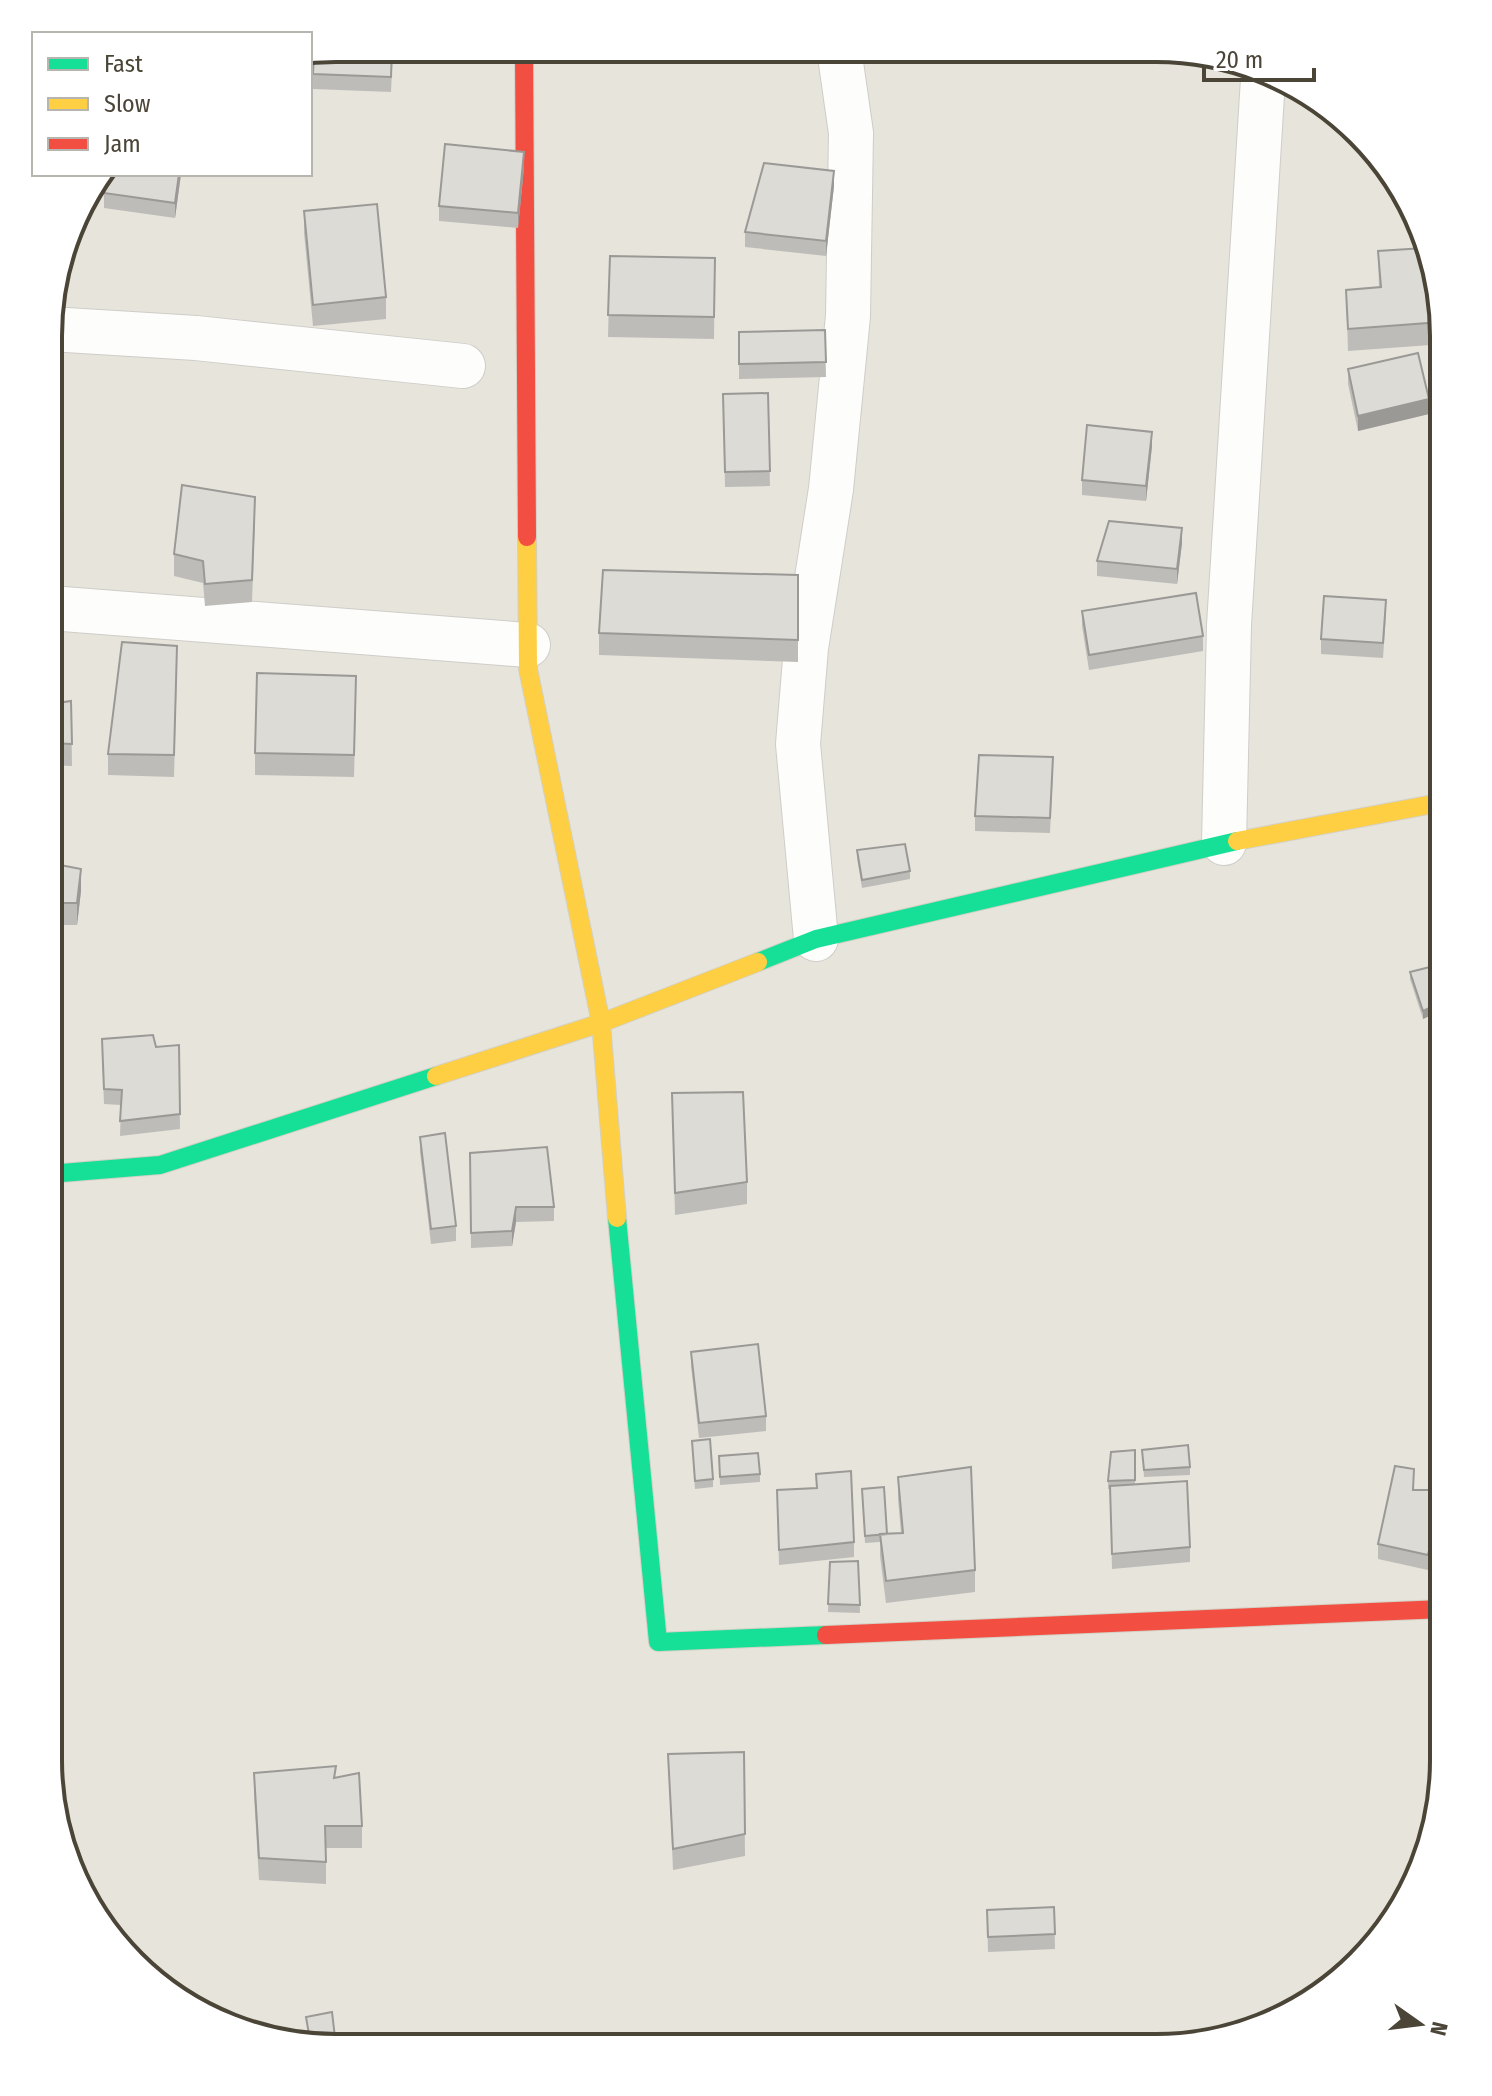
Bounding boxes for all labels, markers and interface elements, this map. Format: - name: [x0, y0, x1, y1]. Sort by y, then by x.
- legend: [32, 32, 312, 176]
- scale bar: [1204, 32, 1314, 82]
- text: 20 m: [1216, 46, 1263, 74]
- text: Fast: [104, 50, 143, 78]
- text: Slow: [104, 90, 151, 118]
- text: Jam: [104, 130, 141, 158]
- north arrow: [1380, 1984, 1460, 2064]
- text: N: [1424, 2019, 1454, 2038]

